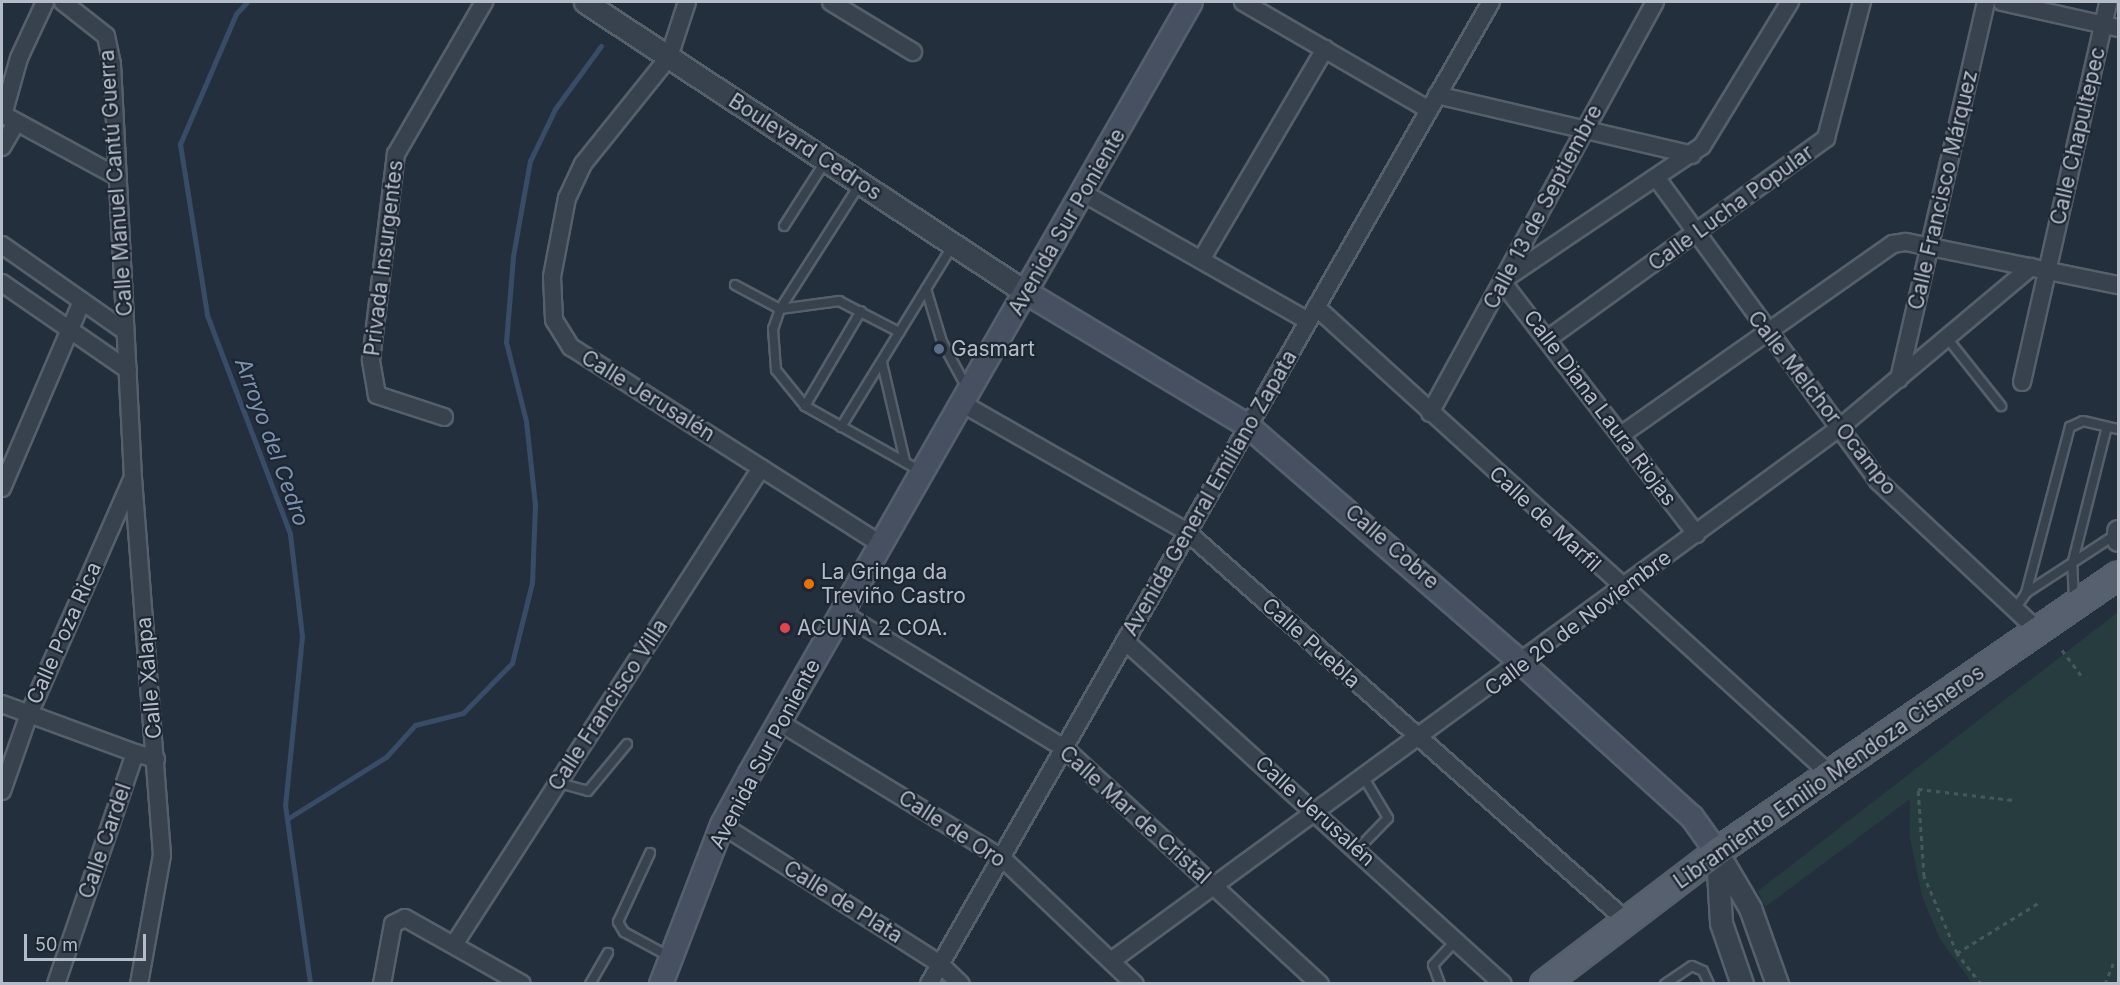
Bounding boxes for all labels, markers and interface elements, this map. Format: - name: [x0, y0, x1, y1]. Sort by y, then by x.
- street label: Calle Chapultepec: [2045, 45, 2111, 227]
- street label: Calle Manuel Cantú Guerra: [94, 49, 138, 317]
- street label: Calle Francisco Márquez: [1903, 68, 1983, 312]
- street label: Boulevard Cedros: [724, 88, 886, 206]
- street label: Calle 13 de Septiembre: [1478, 101, 1608, 313]
- street label: Avenida Sur Poniente: [1003, 124, 1131, 320]
- street label: Calle Lucha Popular: [1644, 140, 1818, 276]
- street label: Privada Insurgentes: [359, 158, 409, 358]
- street label: Calle Diana Laura Riojas: [1518, 305, 1682, 511]
- street label: Calle Melchor Ocampo: [1742, 306, 1902, 500]
- place label: Gasmart: [951, 336, 1035, 362]
- marker: Gasmart: [932, 342, 946, 356]
- street label: Calle Jerusalén: [577, 345, 719, 447]
- street label: Avenida General Emiliano Zapata: [1118, 346, 1302, 640]
- water label: Arroyo del Cedro: [229, 354, 315, 530]
- street label: Calle de Marfil: [1484, 461, 1606, 577]
- street label: Calle Cobre: [1340, 499, 1444, 595]
- street label: Calle 20 de Noviembre: [1480, 545, 1676, 701]
- street label: Calle Poza Rica: [21, 558, 107, 708]
- place label: La Gringa da Treviño Castro: [821, 559, 966, 609]
- marker: La Gringa da Treviño Castro: [802, 577, 816, 591]
- street label: Calle Puebla: [1257, 592, 1365, 694]
- street label: Calle Francisco Villa: [543, 614, 673, 796]
- place label: ACUÑA 2 COA.: [797, 615, 948, 641]
- street label: Calle Xalapa: [131, 616, 167, 740]
- marker: ACUÑA 2 COA.: [778, 621, 792, 635]
- street label: Avenida Sur Poniente: [704, 655, 826, 853]
- street label: Libramiento Emilio Mendoza Cisneros: [1669, 660, 1989, 894]
- street label: Calle Mar de Cristal: [1054, 741, 1216, 889]
- street label: Calle Jerusalén: [1250, 751, 1380, 871]
- street label: Calle Cardel: [73, 780, 137, 902]
- street label: Calle de Oro: [894, 785, 1010, 873]
- street label: Calle de Plata: [779, 855, 907, 949]
- scale bar: [27, 922, 148, 960]
- text: 50 m: [35, 934, 78, 955]

